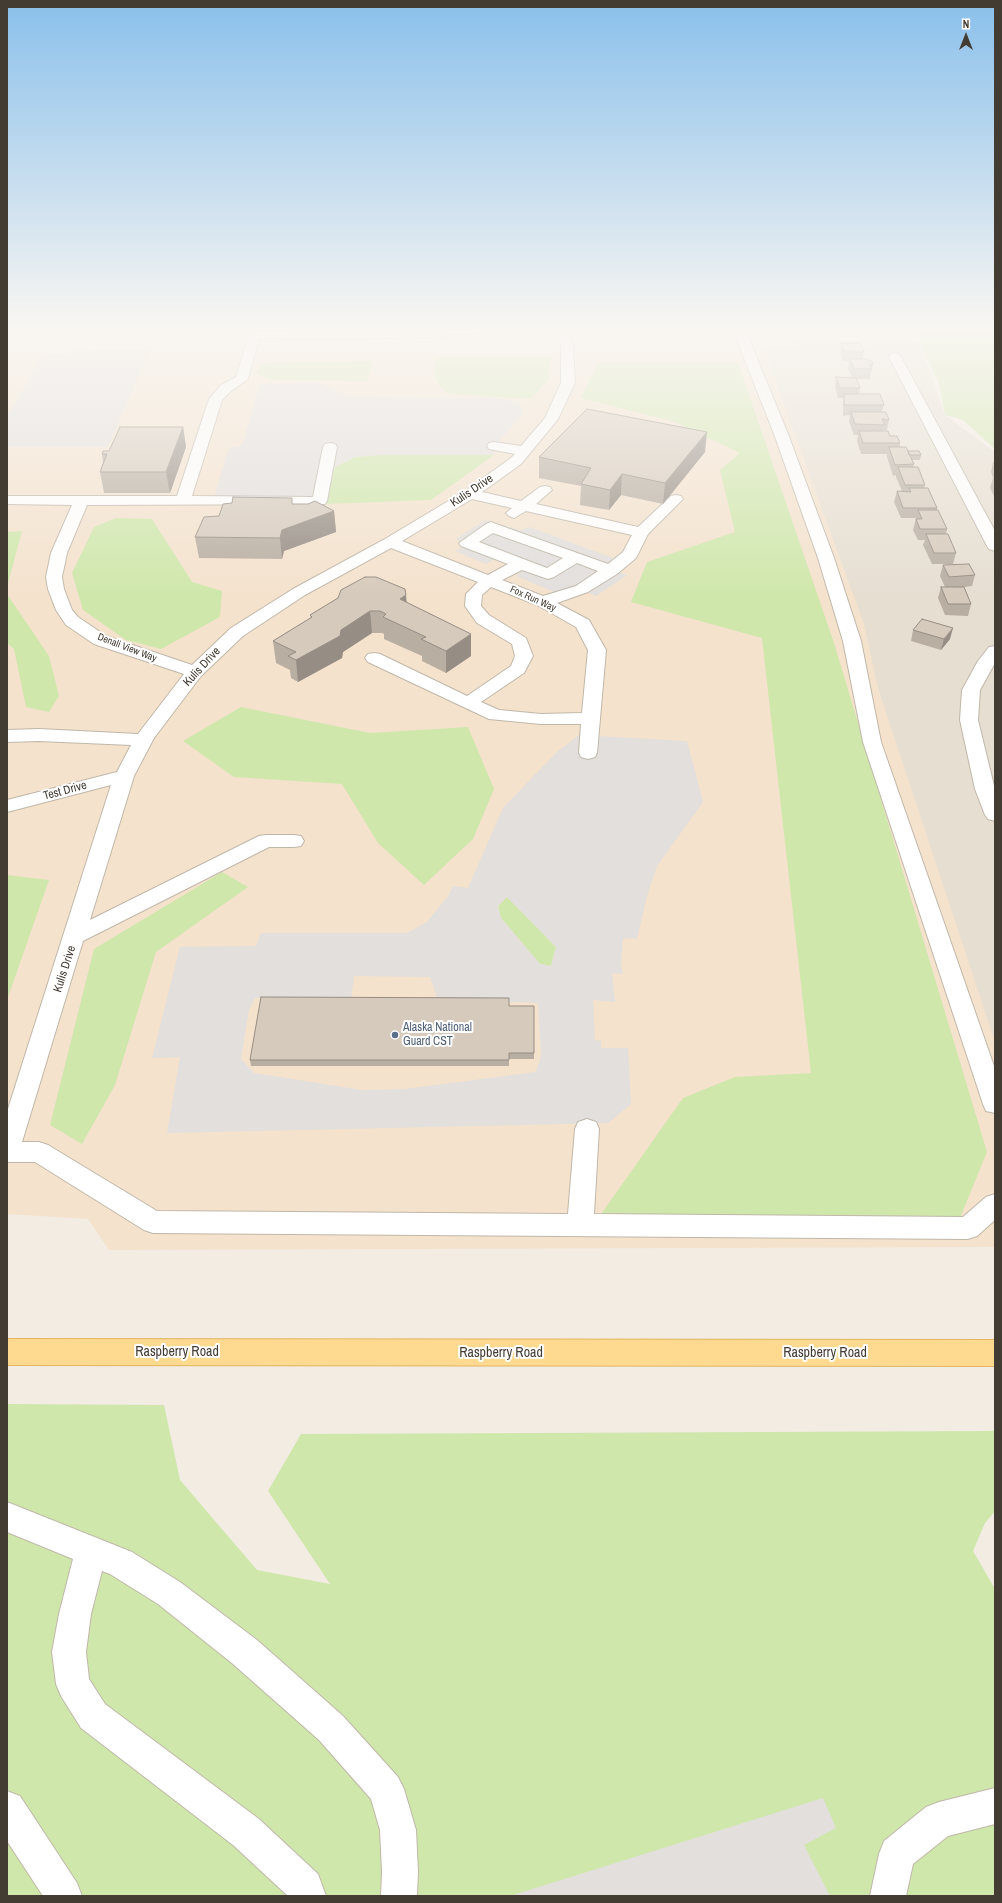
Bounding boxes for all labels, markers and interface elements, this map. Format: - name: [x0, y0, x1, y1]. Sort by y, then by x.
- north arrow: [946, 16, 986, 56]
- text: N: [963, 17, 969, 31]
- street label: Kulis Drive: [448, 472, 496, 510]
- street label: Fox Run Way: [508, 584, 558, 614]
- street label: Denali View Way: [96, 631, 158, 665]
- street label: Kulis Drive: [180, 644, 224, 690]
- street label: Test Drive: [42, 778, 88, 804]
- street label: Kulis Drive: [51, 944, 79, 994]
- place label: Alaska National Guard CST: [403, 1021, 472, 1049]
- marker: Alaska National Guard CST: [390, 1030, 400, 1040]
- street label: Raspberry Road: [135, 1344, 219, 1360]
- street label: Raspberry Road: [459, 1345, 543, 1361]
- street label: Raspberry Road: [783, 1345, 867, 1361]

